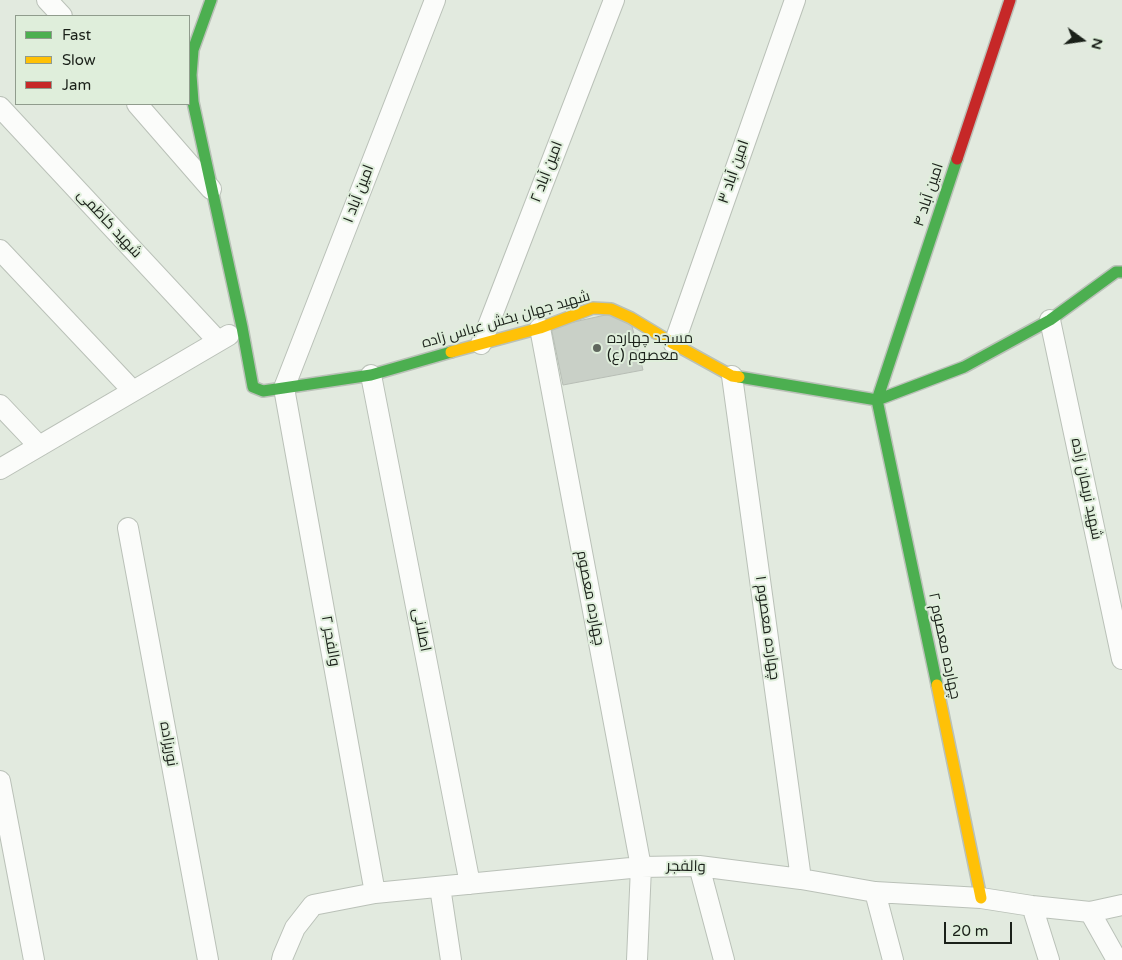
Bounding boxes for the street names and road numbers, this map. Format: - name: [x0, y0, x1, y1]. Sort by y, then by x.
- street label: ۳ امین آباد: [715, 138, 753, 206]
- street label: ۲ امین آباد: [527, 139, 567, 205]
- street label: ۴ امین آباد: [910, 161, 948, 229]
- street label: ۱ امین آباد: [340, 162, 378, 226]
- street label: شهید کاظمی: [73, 186, 145, 262]
- street label: شهید جهان بخش عباس زاده: [420, 287, 592, 353]
- street label: شهید نریمان زاده: [1066, 436, 1106, 542]
- street label: چهارده معصوم: [572, 549, 608, 647]
- street label: چهارده معصوم ۱: [751, 575, 783, 681]
- street label: چهارده معصوم ۲: [924, 591, 964, 701]
- street label: اصلانی: [408, 607, 434, 653]
- street label: والفجر ۲: [317, 614, 343, 668]
- street label: نوریزاده: [155, 720, 181, 768]
- street label: والفجر: [666, 858, 706, 876]

